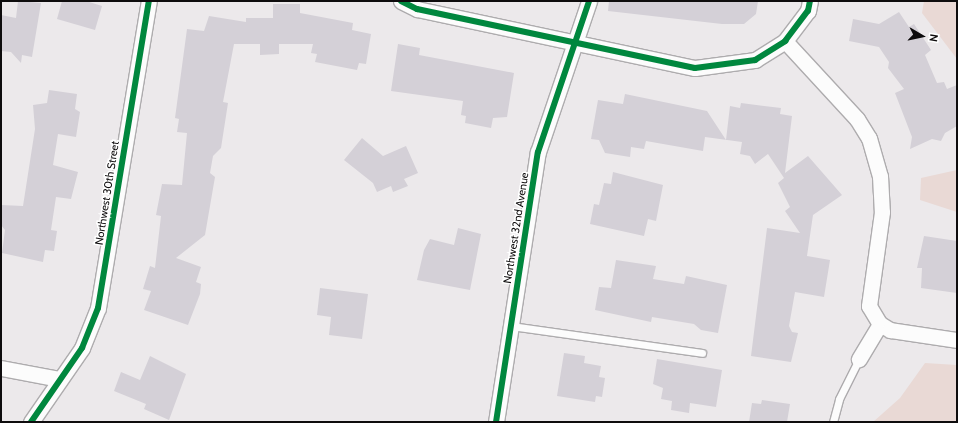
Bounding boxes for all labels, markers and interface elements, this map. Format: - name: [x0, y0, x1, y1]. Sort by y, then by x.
- north arrow: [902, 16, 942, 56]
- text: N: [926, 33, 941, 43]
- street label: Northwest 30th Street: [92, 140, 122, 246]
- street label: Northwest 32nd Avenue: [501, 172, 531, 284]

